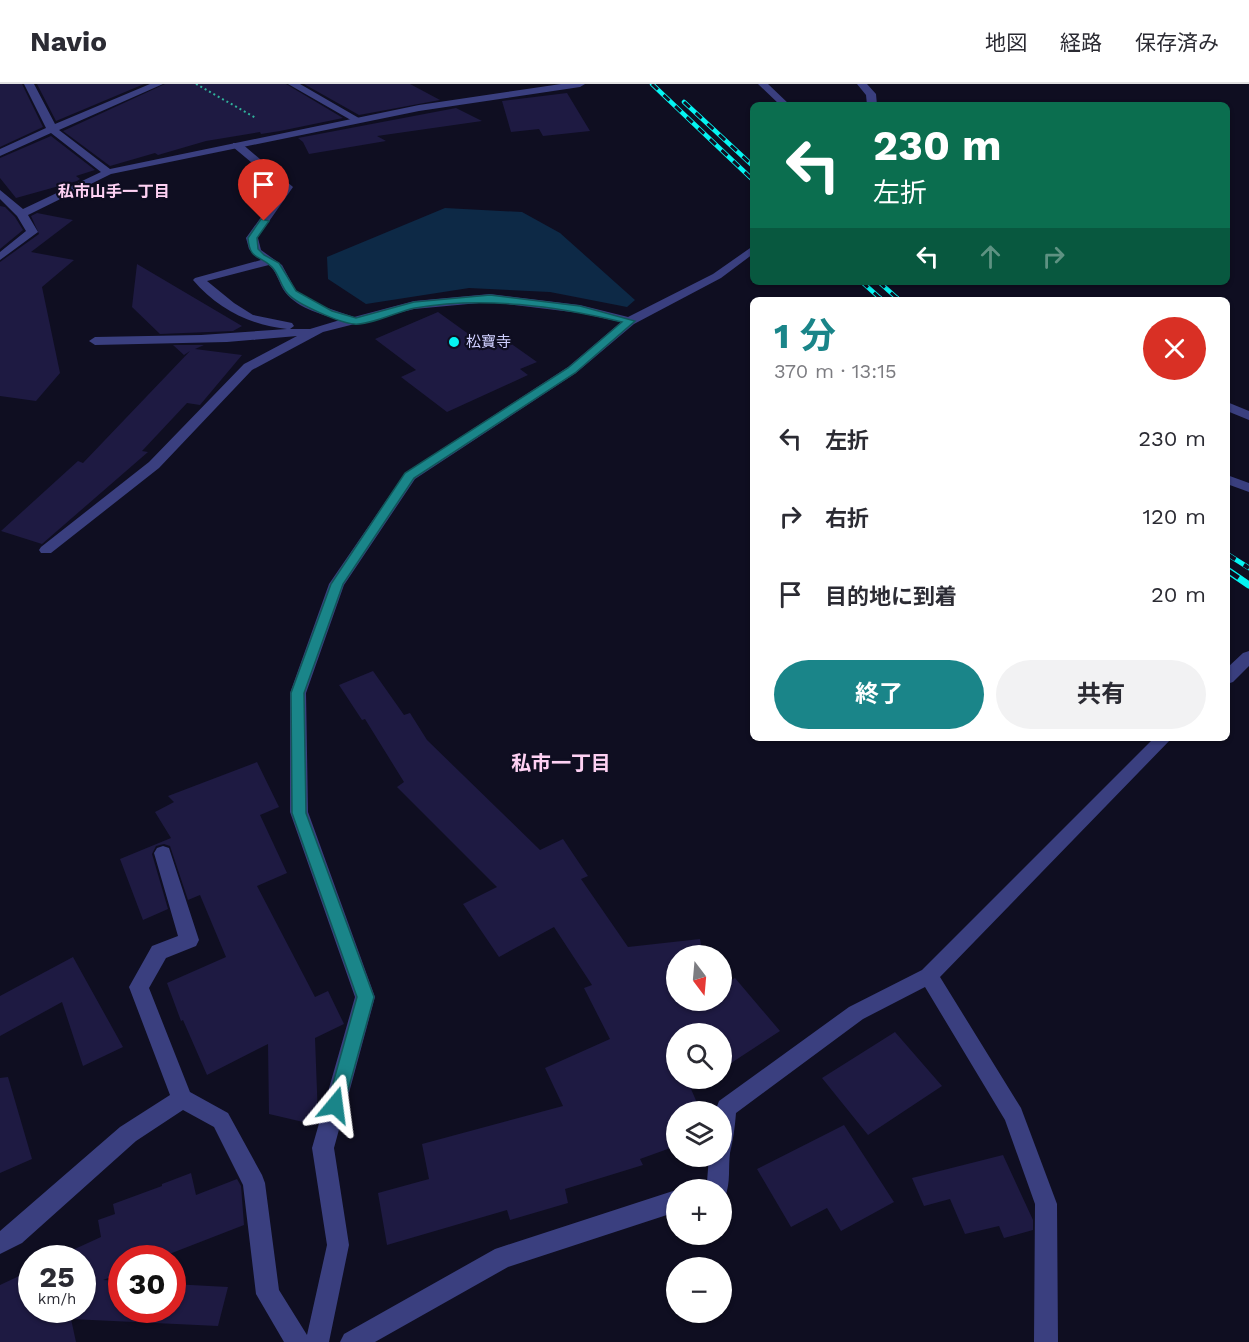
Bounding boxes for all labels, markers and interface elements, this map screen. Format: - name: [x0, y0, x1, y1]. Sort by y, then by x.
- text: Navio: [30, 25, 107, 58]
- text: 地図: [985, 30, 1027, 55]
- text: 経路: [1060, 30, 1102, 55]
- text: 保存済み: [1135, 30, 1219, 55]
- text: 230 m: [873, 121, 1002, 170]
- icon: left: [774, 126, 852, 204]
- pin: [238, 159, 289, 221]
- icon: arrive: [247, 168, 280, 201]
- text: 左折: [873, 177, 927, 209]
- district label: 私市山手一丁目: [58, 182, 170, 201]
- icon: left: [911, 240, 944, 273]
- icon: ahead: [974, 240, 1007, 273]
- icon: right: [1037, 240, 1070, 273]
- text: 1 分: [774, 315, 836, 357]
- button: close: [1143, 317, 1206, 380]
- place label: 松寶寺: [466, 333, 511, 351]
- marker: 松寶寺: [447, 335, 461, 349]
- text: 370 m · 13:15: [774, 359, 897, 383]
- icon: left: [774, 422, 807, 455]
- text: 230 m: [1138, 426, 1206, 451]
- text: 左折: [825, 428, 869, 453]
- icon: right: [774, 500, 807, 533]
- text: 120 m: [1142, 504, 1206, 529]
- text: 右折: [825, 506, 869, 531]
- icon: arrive: [774, 578, 807, 611]
- text: 20 m: [1151, 582, 1206, 607]
- text: 目的地に到着: [825, 584, 957, 609]
- button: 終了: [774, 660, 984, 729]
- button: 共有: [996, 660, 1206, 729]
- district label: 私市一丁目: [511, 751, 611, 775]
- north arrow: [666, 945, 732, 1011]
- map controls: [666, 945, 732, 1323]
- button: search: [666, 1023, 732, 1089]
- position arrow: [303, 1073, 367, 1137]
- button: layers: [666, 1101, 732, 1167]
- button: +: [666, 1179, 732, 1245]
- speed limit sign: 30: [108, 1245, 186, 1323]
- button: −: [666, 1257, 732, 1323]
- text: 25: [39, 1259, 75, 1294]
- text: km/h: [38, 1290, 76, 1308]

